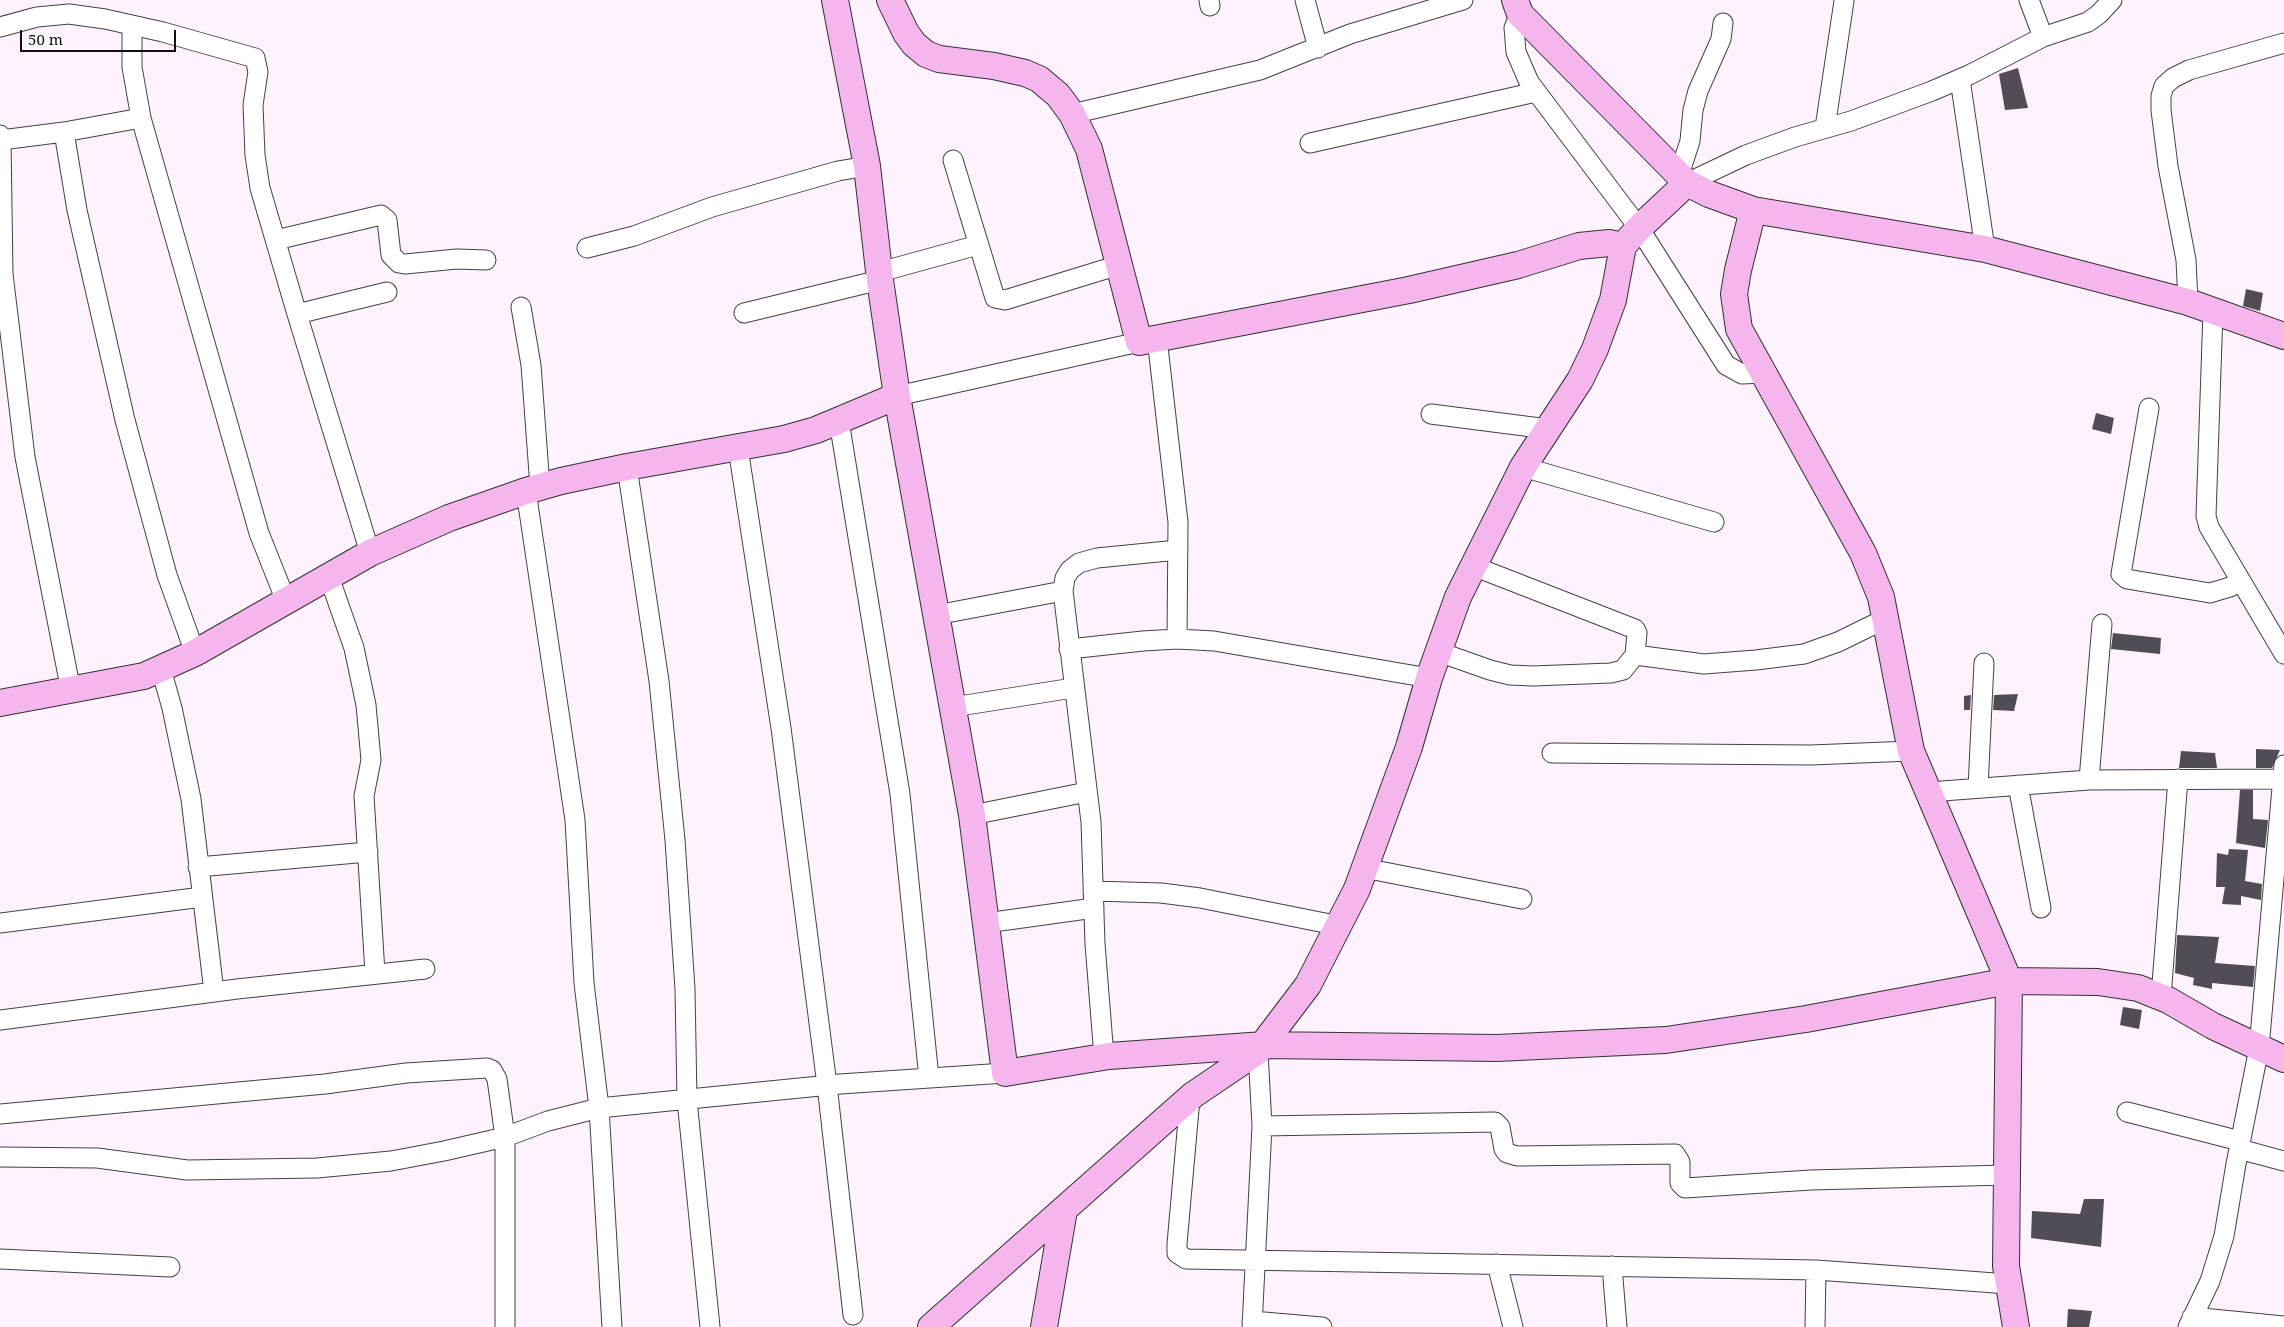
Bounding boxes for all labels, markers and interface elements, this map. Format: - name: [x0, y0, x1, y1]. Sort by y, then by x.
- scale bar: [22, 20, 179, 52]
- text: 50 m: [28, 29, 63, 49]

